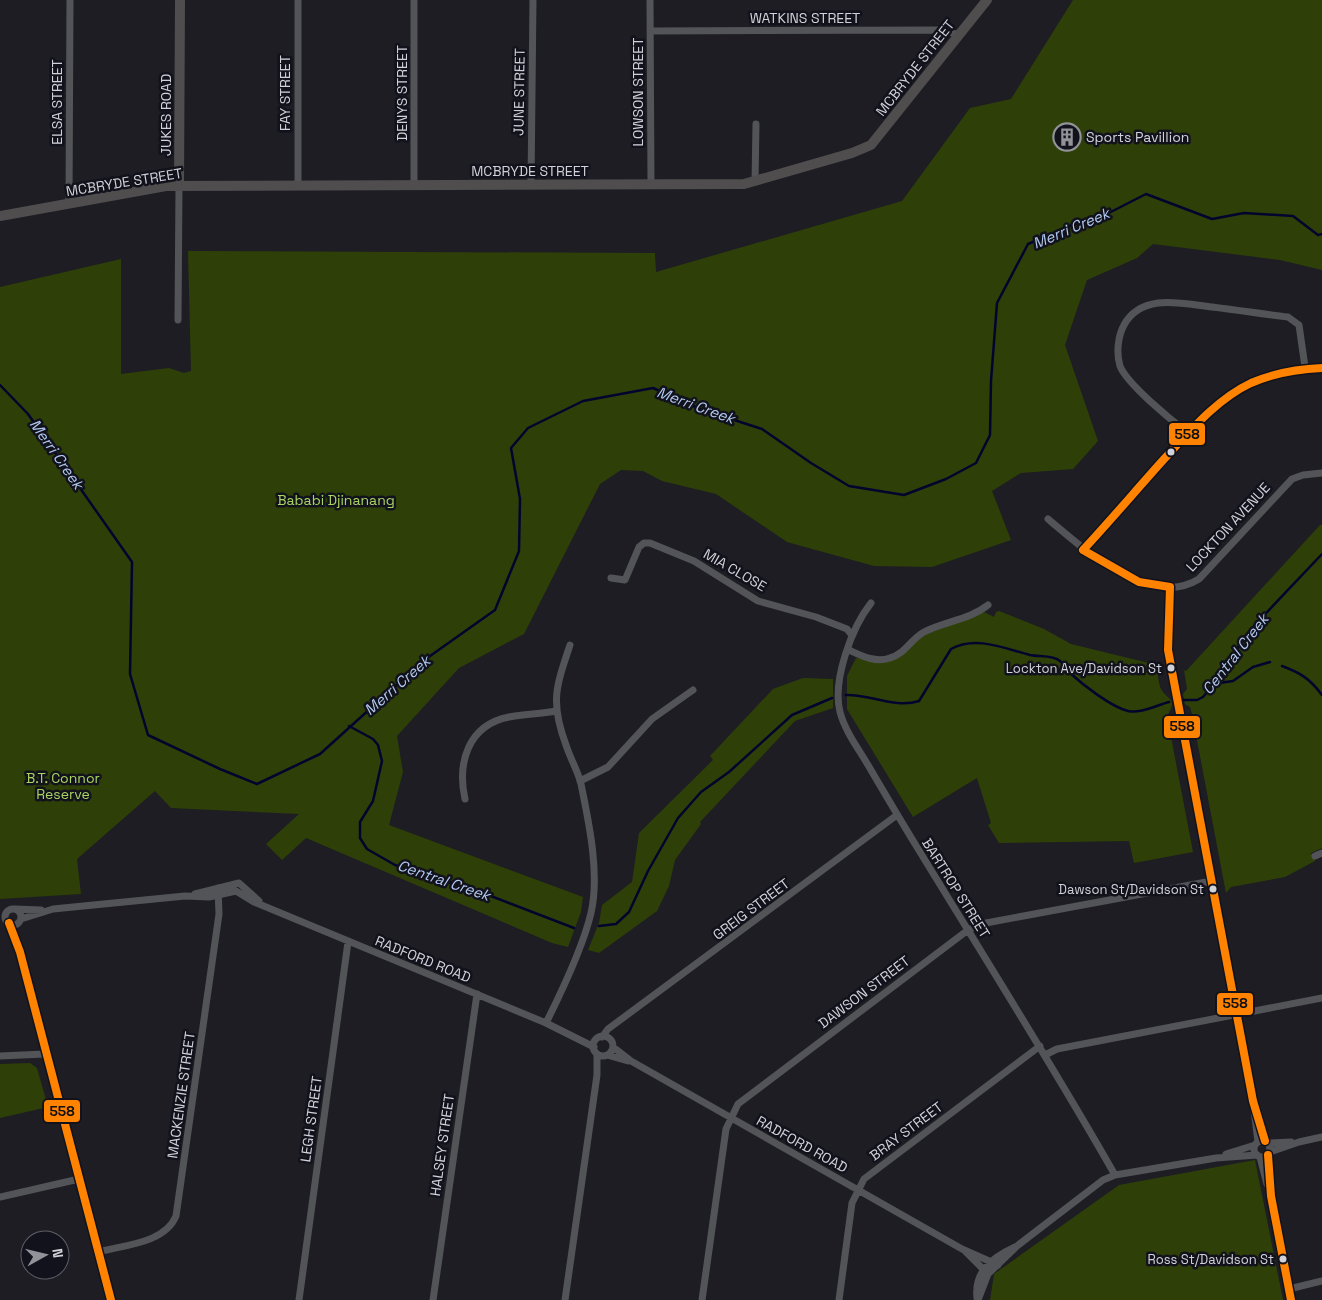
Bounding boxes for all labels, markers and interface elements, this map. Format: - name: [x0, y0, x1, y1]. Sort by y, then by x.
- street label: WATKINS STREET: [750, 9, 860, 27]
- street label: MCBRYDE STREET: [872, 16, 958, 120]
- street label: LOWSON STREET: [629, 38, 647, 146]
- street label: DENYS STREET: [393, 45, 411, 141]
- street label: JUNE STREET: [509, 48, 529, 136]
- street label: FAY STREET: [276, 55, 294, 131]
- street label: ELSA STREET: [48, 59, 66, 145]
- street label: JUKES ROAD: [157, 74, 175, 156]
- building icon: Sports Pavillion: [1052, 122, 1082, 152]
- place label: Sports Pavillion: [1086, 128, 1189, 146]
- street label: MCBRYDE STREET: [471, 162, 589, 180]
- street label: MCBRYDE STREET: [65, 164, 183, 200]
- water label: Merri Creek: [1030, 203, 1114, 253]
- water label: Merri Creek: [654, 382, 739, 429]
- water label: Merri Creek: [26, 415, 89, 494]
- line badge: 558: [1168, 422, 1206, 446]
- text: 558: [1174, 425, 1200, 443]
- unlabelled marker: [1166, 447, 1176, 457]
- street label: LOCKTON AVENUE: [1182, 479, 1274, 575]
- park label: Bababi Djinanang: [277, 491, 395, 509]
- street label: MIA CLOSE: [700, 545, 770, 595]
- water label: Central Creek: [1198, 608, 1273, 698]
- water label: Merri Creek: [360, 650, 435, 719]
- place label: Lockton Ave/Davidson St: [1006, 660, 1162, 677]
- marker: Lockton Ave/Davidson St: [1166, 663, 1176, 673]
- line badge: 558: [1163, 715, 1201, 739]
- text: 558: [1169, 717, 1195, 735]
- park label: B.T. Connor Reserve: [26, 769, 100, 803]
- street label: BARTROP STREET: [918, 835, 994, 941]
- water label: Central Creek: [395, 855, 495, 905]
- street label: GREIG STREET: [709, 874, 793, 944]
- place label: Dawson St/Davidson St: [1058, 881, 1204, 898]
- marker: Dawson St/Davidson St: [1208, 884, 1218, 894]
- street label: RADFORD ROAD: [373, 932, 473, 986]
- street label: DAWSON STREET: [815, 952, 913, 1032]
- line badge: 558: [1216, 992, 1254, 1016]
- text: 558: [1222, 994, 1248, 1012]
- street label: MACKENZIE STREET: [163, 1031, 199, 1159]
- street label: LEGH STREET: [296, 1075, 326, 1163]
- street label: HALSEY STREET: [426, 1093, 458, 1197]
- street label: BRAY STREET: [866, 1098, 946, 1164]
- line badge: 558: [43, 1099, 81, 1123]
- text: 558: [49, 1102, 75, 1120]
- street label: RADFORD ROAD: [753, 1111, 851, 1177]
- north arrow: [20, 1230, 70, 1280]
- text: N: [48, 1247, 67, 1259]
- place label: Ross St/Davidson St: [1148, 1251, 1274, 1268]
- marker: Ross St/Davidson St: [1278, 1254, 1288, 1264]

